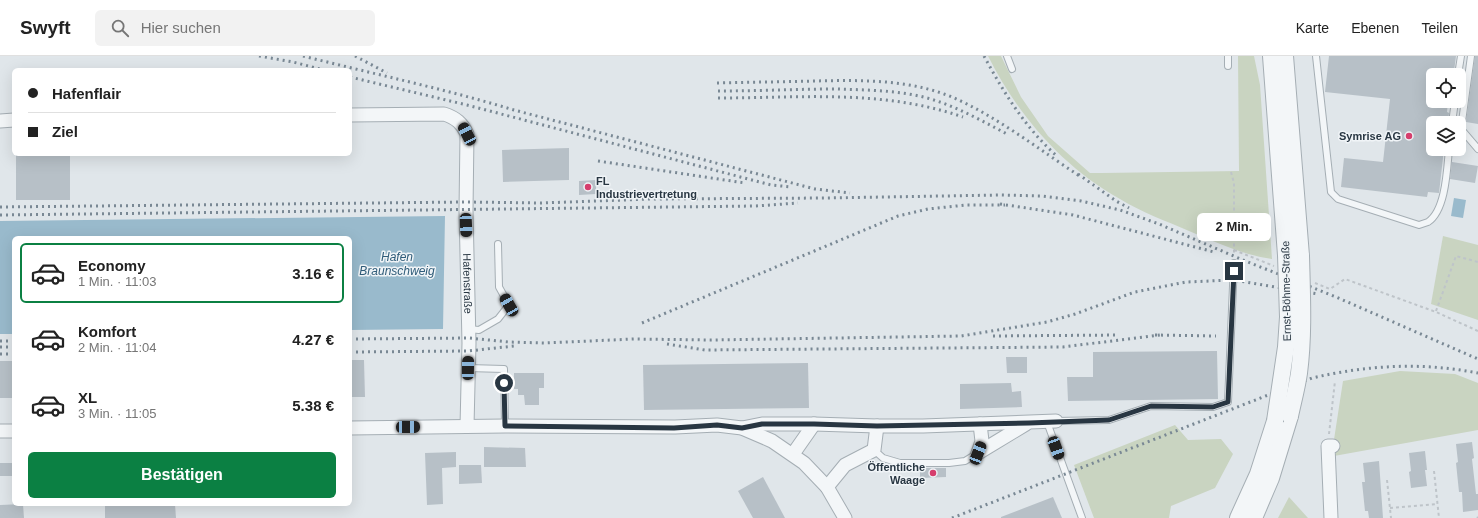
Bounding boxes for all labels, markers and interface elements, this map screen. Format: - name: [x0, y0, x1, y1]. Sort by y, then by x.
- search box: [95, 10, 375, 46]
- text: Swyft: [20, 17, 71, 38]
- icon: search: [109, 17, 131, 39]
- text: Hier suchen: [141, 19, 221, 36]
- text: Karte: [1296, 20, 1329, 36]
- text: Ebenen: [1351, 20, 1399, 36]
- text: Teilen: [1421, 20, 1458, 36]
- map controls: [1426, 68, 1466, 156]
- button: locate: [1426, 68, 1466, 108]
- text: Hafenflair: [52, 85, 121, 102]
- button: layers: [1426, 116, 1466, 156]
- car: [456, 121, 478, 147]
- text: Ziel: [52, 123, 78, 140]
- place label: Symrise AG: [1339, 130, 1401, 142]
- marker: Symrise AG: [1404, 131, 1414, 141]
- place label: FL Industrievertretung: [596, 175, 697, 200]
- marker: FL Industrievertretung: [583, 182, 593, 192]
- car: [460, 213, 472, 237]
- callout: 2 Min.: [1197, 213, 1271, 241]
- text: 2 Min.: [1216, 219, 1252, 234]
- street label: Ernst-Böhme-Straße: [1279, 240, 1293, 342]
- water label: Hafen Braunschweig: [359, 250, 435, 278]
- street label: Hafenstraße: [461, 253, 474, 314]
- icon: car: [30, 255, 66, 291]
- text: Economy: [78, 257, 146, 274]
- route end: [1225, 262, 1243, 280]
- text: 3.16 €: [292, 265, 334, 282]
- text: 1 Min. · 11:03: [78, 274, 157, 289]
- car: [498, 292, 520, 318]
- icon: car: [30, 321, 66, 357]
- text: Komfort: [78, 323, 136, 340]
- text: 4.27 €: [292, 331, 334, 348]
- text: 2 Min. · 11:04: [78, 340, 157, 355]
- car: [462, 356, 474, 380]
- route start: [495, 374, 513, 392]
- icon: car: [30, 387, 66, 423]
- text: XL: [78, 389, 97, 406]
- text: 5.38 €: [292, 397, 334, 414]
- text: 3 Min. · 11:05: [78, 406, 157, 421]
- car: [396, 421, 420, 433]
- car: [1046, 435, 1066, 461]
- car: [968, 440, 988, 466]
- button: Bestätigen: [28, 452, 336, 498]
- place label: Öffentliche Waage: [868, 461, 925, 486]
- marker: Öffentliche Waage: [928, 468, 938, 478]

